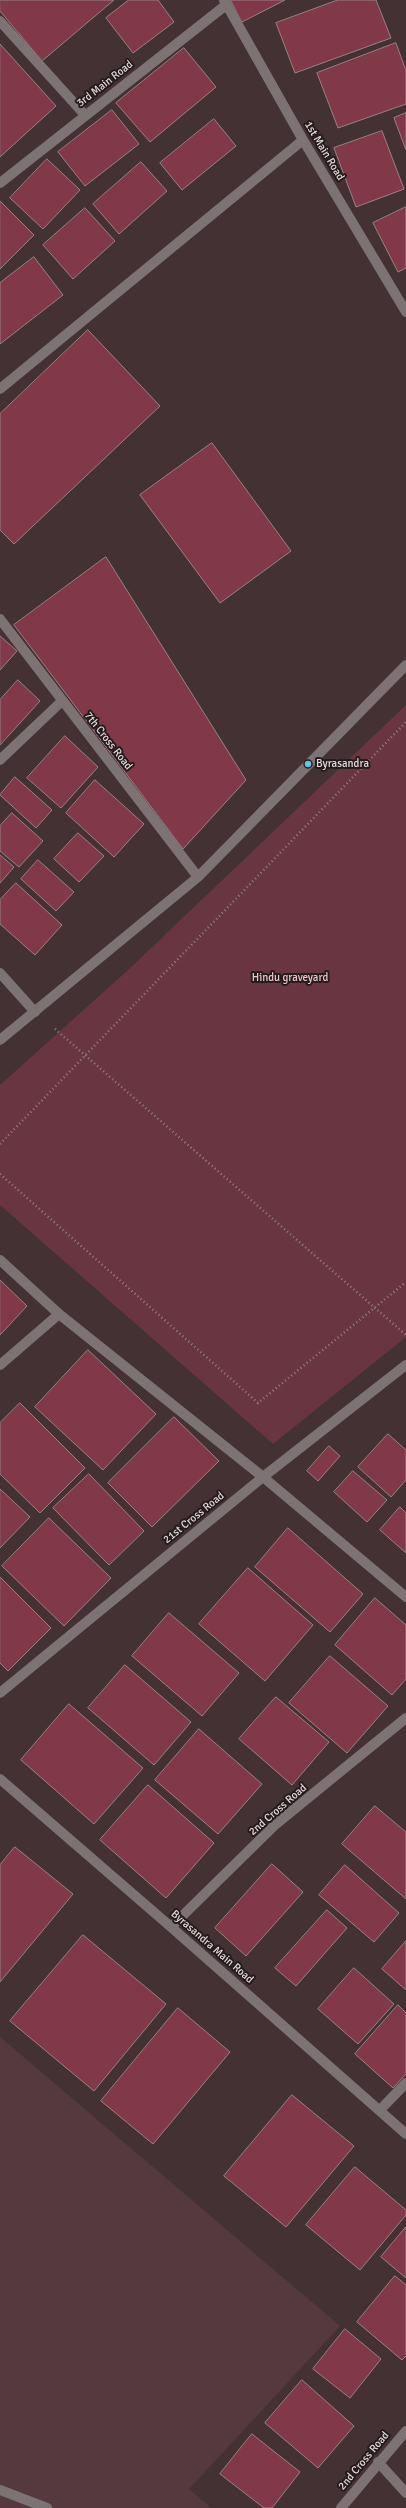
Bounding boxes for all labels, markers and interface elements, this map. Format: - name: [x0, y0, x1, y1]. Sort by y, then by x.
- street label: 3rd Main Road: [74, 58, 136, 110]
- street label: 1st Main Road: [301, 119, 347, 183]
- street label: 7th Cross Road: [81, 709, 135, 773]
- place label: Byrasandra: [316, 757, 369, 771]
- marker: Byrasandra: [303, 759, 313, 769]
- park label: Hindu graveyard: [252, 971, 328, 985]
- street label: 21st Cross Road: [161, 1489, 227, 1547]
- street label: 2nd Cross Road: [247, 1781, 309, 1839]
- street label: Byrasandra Main Road: [168, 1908, 256, 1986]
- street label: 2nd Cross Road: [336, 2429, 392, 2493]

